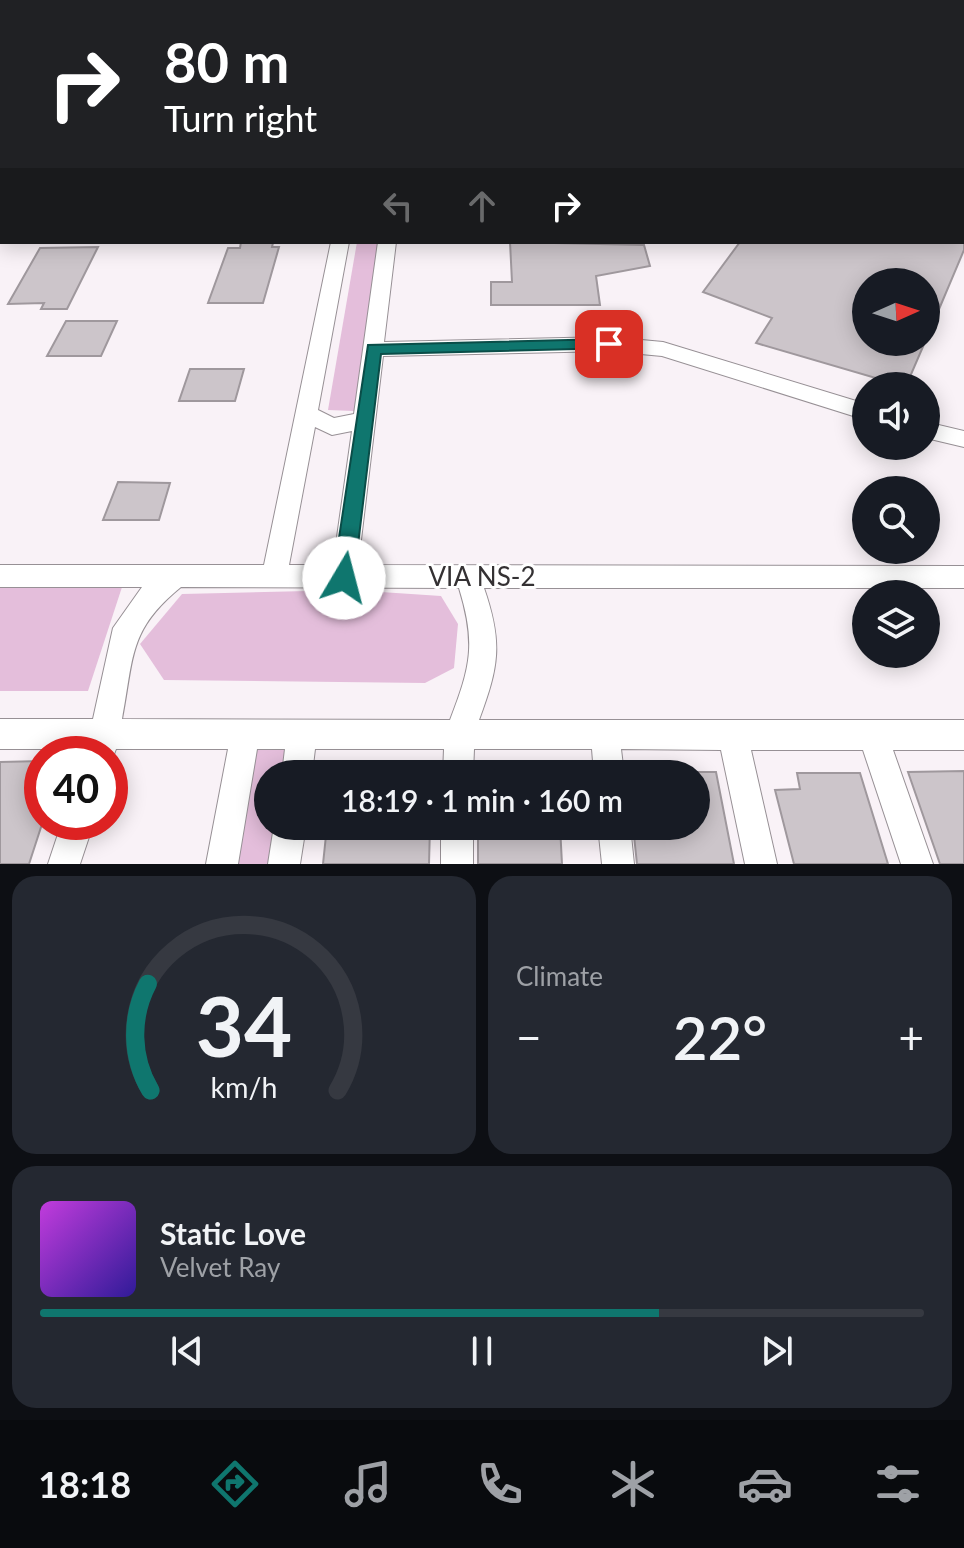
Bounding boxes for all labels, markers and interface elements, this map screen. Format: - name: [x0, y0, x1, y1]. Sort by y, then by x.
- text: 80 m: [164, 28, 289, 95]
- icon: right: [32, 32, 136, 136]
- text: Turn right: [164, 96, 317, 140]
- icon: left: [376, 184, 420, 228]
- icon: ahead: [460, 184, 504, 228]
- icon: right: [544, 184, 588, 228]
- north arrow: [852, 268, 940, 356]
- map controls: [852, 268, 940, 668]
- pin: [575, 310, 643, 378]
- icon: arrive: [587, 322, 631, 366]
- button: sound: [852, 372, 940, 460]
- button: search: [852, 476, 940, 564]
- position arrow: [302, 536, 386, 620]
- street label: VIA NS-2: [429, 560, 535, 592]
- button: layers: [852, 580, 940, 668]
- speed limit sign: 40: [24, 736, 128, 840]
- text: 18:19 · 1 min · 160 m: [341, 782, 623, 818]
- text: Climate: [516, 960, 603, 992]
- text: 34: [196, 975, 292, 1075]
- text: 22°: [673, 1001, 767, 1073]
- text: −: [516, 1011, 542, 1063]
- text: +: [898, 1011, 924, 1063]
- text: km/h: [211, 1070, 277, 1104]
- text: Static Love: [160, 1215, 306, 1251]
- text: Velvet Ray: [160, 1251, 280, 1283]
- icon: previous: [165, 1329, 209, 1373]
- icon: pause: [460, 1329, 504, 1373]
- icon: next: [755, 1329, 799, 1373]
- icon: directions: [207, 1456, 263, 1512]
- icon: music: [340, 1456, 396, 1512]
- icon: phone: [472, 1456, 528, 1512]
- icon: climate: [605, 1456, 661, 1512]
- icon: car: [737, 1456, 793, 1512]
- icon: filters: [870, 1456, 926, 1512]
- text: 18:18: [38, 1462, 131, 1506]

